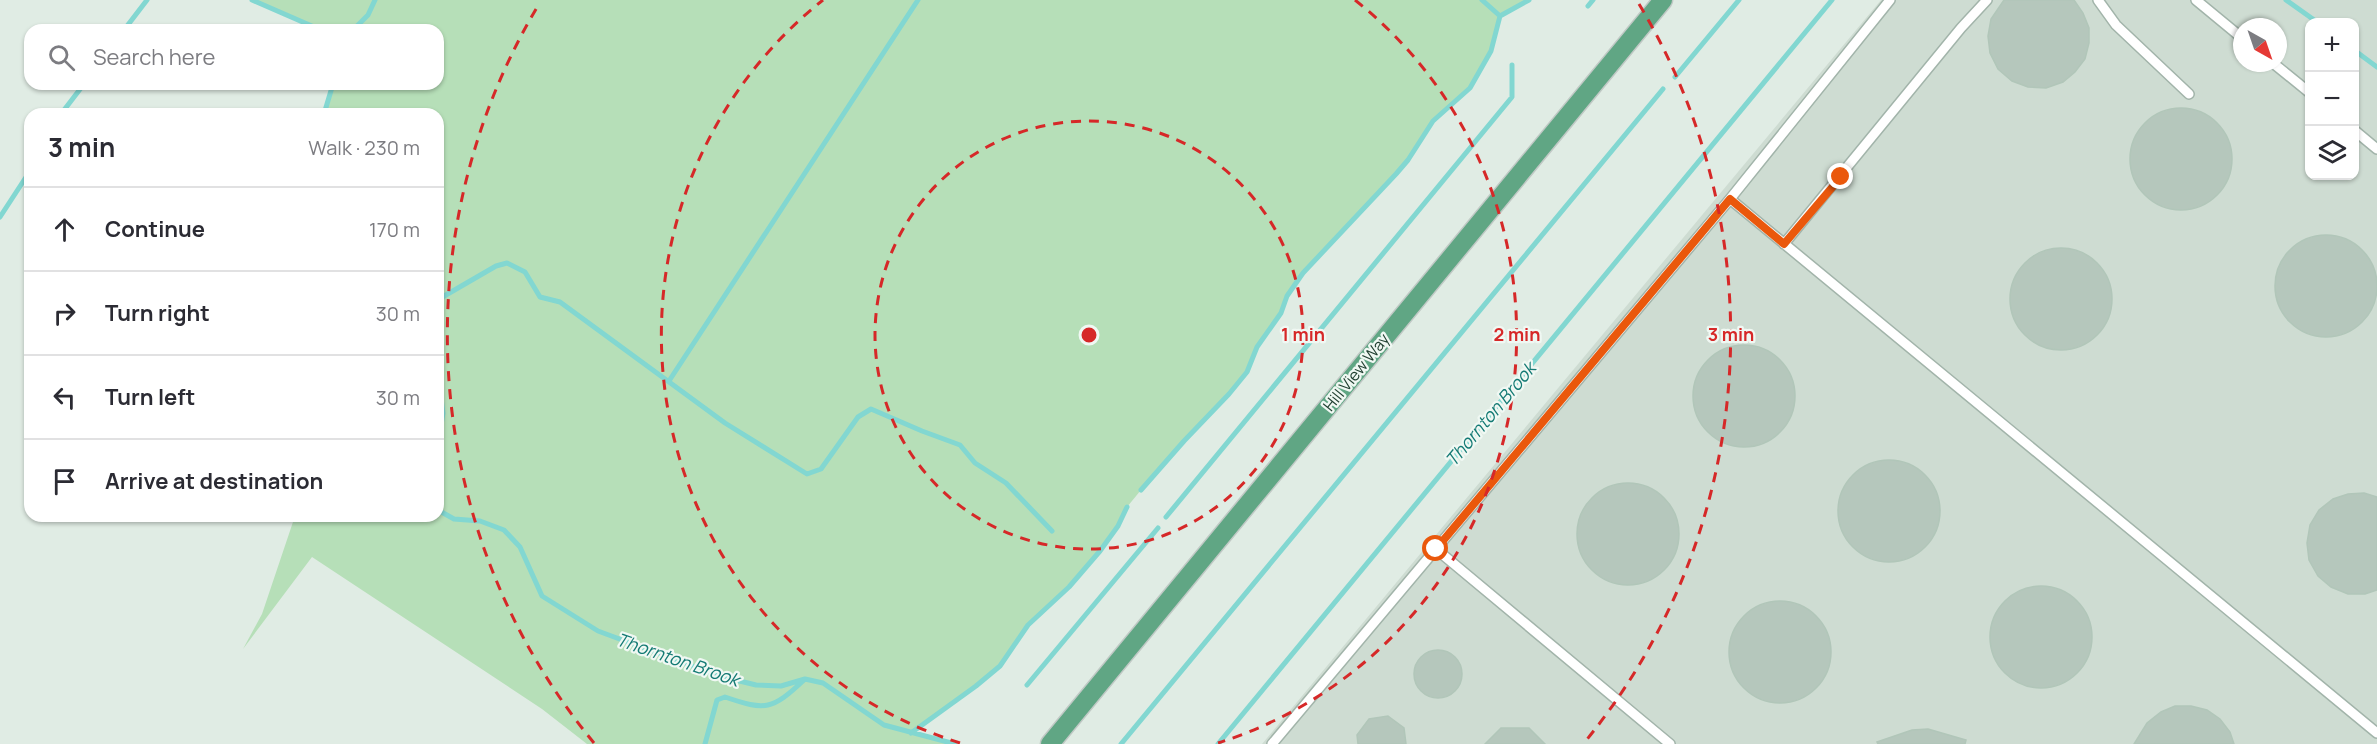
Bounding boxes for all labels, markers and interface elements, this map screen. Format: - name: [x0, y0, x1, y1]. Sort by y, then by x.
- north arrow: [2233, 18, 2287, 72]
- map controls: [2305, 18, 2359, 180]
- button: +: [2305, 18, 2359, 72]
- search box: [24, 24, 444, 90]
- icon: search: [45, 41, 78, 74]
- text: Search here: [93, 42, 215, 72]
- button: −: [2305, 72, 2359, 126]
- button: layers: [2305, 126, 2359, 180]
- text: 3 min: [48, 129, 115, 165]
- text: Walk · 230 m: [308, 134, 420, 161]
- route end: [1827, 163, 1853, 189]
- icon: ahead: [48, 213, 81, 246]
- text: Continue: [105, 214, 205, 244]
- text: 170 m: [369, 216, 420, 243]
- icon: right: [48, 297, 81, 330]
- text: Turn right: [105, 298, 210, 328]
- text: 30 m: [376, 300, 420, 327]
- text: 1 min: [1281, 322, 1325, 346]
- text: 2 min: [1494, 322, 1540, 346]
- text: 3 min: [1708, 322, 1754, 346]
- centre of rings: [1079, 325, 1099, 345]
- street label: Hill View Way: [1318, 328, 1394, 415]
- water label: Thornton Brook: [1439, 355, 1542, 471]
- icon: left: [48, 381, 81, 414]
- text: Turn left: [105, 382, 195, 412]
- text: 30 m: [376, 384, 420, 411]
- icon: arrive: [48, 465, 81, 498]
- text: Arrive at destination: [105, 466, 323, 496]
- route start: [1422, 535, 1448, 561]
- water label: Thornton Brook: [613, 627, 746, 692]

